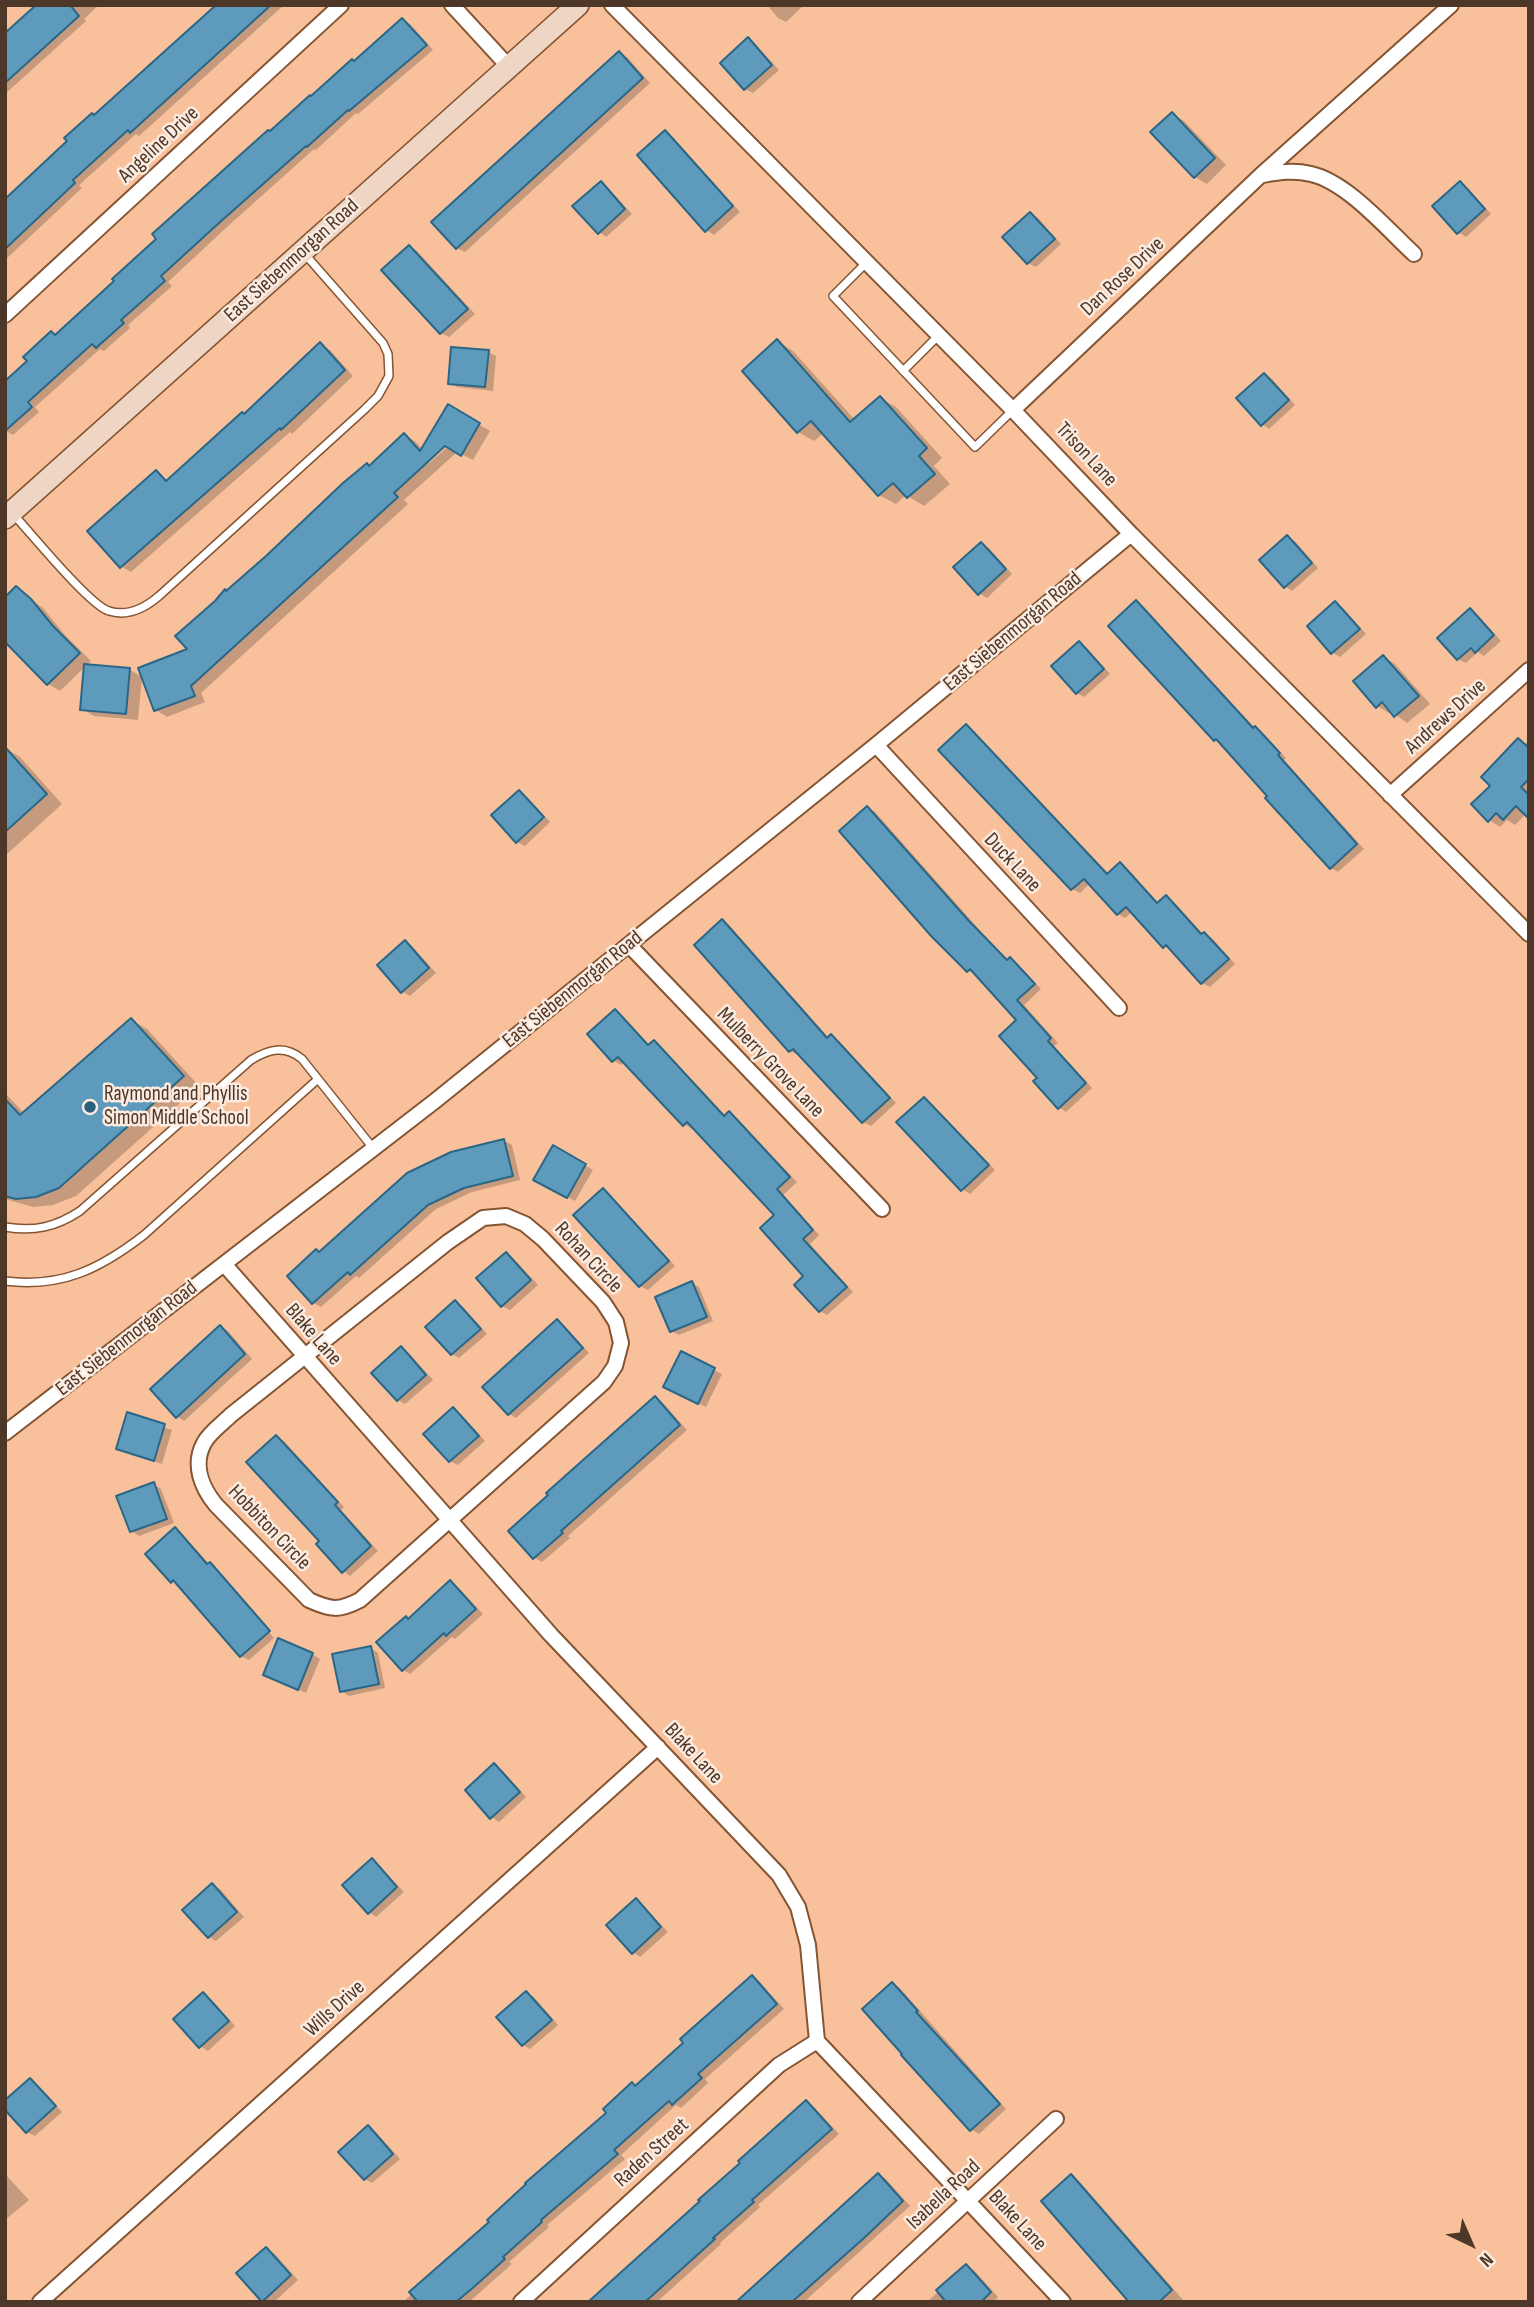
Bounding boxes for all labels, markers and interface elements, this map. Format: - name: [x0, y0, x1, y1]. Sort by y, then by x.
- street label: Angeline Drive: [114, 101, 204, 189]
- street label: East Siebenmorgan Road: [220, 194, 364, 328]
- street label: Dan Rose Drive: [1076, 232, 1170, 322]
- street label: Trison Lane: [1050, 418, 1122, 492]
- street label: East Siebenmorgan Road: [939, 567, 1087, 697]
- street label: Andrews Drive: [1400, 674, 1492, 760]
- street label: Duck Lane: [978, 828, 1046, 898]
- street label: East Siebenmorgan Road: [498, 926, 648, 1054]
- street label: Mulberry Grove Lane: [711, 1003, 829, 1123]
- place label: Raymond and Phyllis Simon Middle School: [104, 1082, 249, 1132]
- marker: Raymond and Phyllis Simon Middle School: [82, 1099, 98, 1115]
- street label: Rohan Circle: [549, 1217, 627, 1299]
- street label: East Siebenmorgan Road: [51, 1276, 203, 1402]
- street label: Blake Lane: [279, 1299, 347, 1371]
- street label: Hobbiton Circle: [222, 1480, 316, 1576]
- street label: Blake Lane: [659, 1718, 727, 1790]
- street label: Wills Drive: [299, 1975, 371, 2043]
- street label: Raden Street: [610, 2113, 694, 2193]
- street label: Isabella Road: [902, 2155, 986, 2235]
- street label: Blake Lane: [983, 2185, 1051, 2257]
- north arrow: [1436, 2209, 1506, 2279]
- text: N: [1474, 2248, 1498, 2271]

